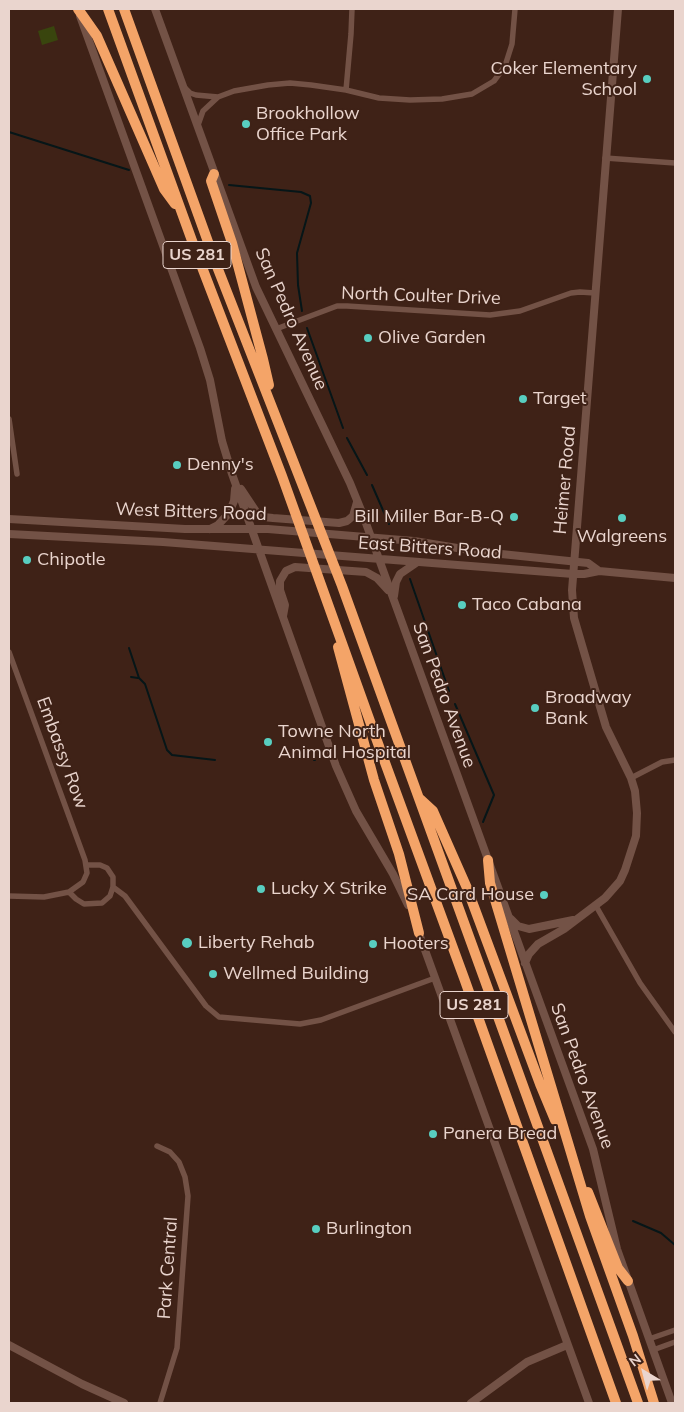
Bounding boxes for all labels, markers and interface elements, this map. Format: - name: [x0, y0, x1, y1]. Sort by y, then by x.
- place label: Coker Elementary School: [490, 58, 637, 100]
- marker: Coker Elementary School: [641, 73, 653, 85]
- place label: Brookhollow Office Park: [256, 103, 360, 146]
- marker: Brookhollow Office Park: [240, 118, 252, 130]
- road number: US 281: [163, 242, 231, 268]
- street label: San Pedro Avenue: [250, 245, 332, 393]
- street label: North Coulter Drive: [341, 282, 501, 310]
- place label: Olive Garden: [378, 327, 486, 349]
- marker: Olive Garden: [362, 332, 374, 344]
- place label: Target: [533, 388, 587, 410]
- marker: Target: [517, 393, 529, 405]
- street label: Heimer Road: [549, 425, 581, 535]
- place label: Denny's: [187, 454, 254, 476]
- marker: Denny's: [171, 459, 183, 471]
- street label: West Bitters Road: [115, 499, 267, 525]
- place label: Bill Miller Bar-B-Q: [354, 506, 504, 528]
- marker: Bill Miller Bar-B-Q: [508, 511, 520, 523]
- marker: Walgreens: [616, 512, 628, 524]
- place label: Walgreens: [577, 526, 667, 548]
- street label: East Bitters Road: [357, 532, 503, 564]
- place label: Chipotle: [37, 549, 106, 571]
- marker: Chipotle: [21, 554, 33, 566]
- place label: Taco Cabana: [472, 594, 582, 616]
- marker: Taco Cabana: [456, 599, 468, 611]
- street label: San Pedro Avenue: [408, 619, 480, 771]
- place label: Broadway Bank: [545, 687, 631, 730]
- street label: Embassy Row: [32, 694, 92, 812]
- marker: Broadway Bank: [529, 702, 541, 714]
- place label: Towne North Animal Hospital: [278, 721, 411, 764]
- marker: Towne North Animal Hospital: [262, 736, 274, 748]
- place label: Lucky X Strike: [271, 878, 387, 900]
- marker: Lucky X Strike: [255, 883, 267, 895]
- place label: SA Card House: [407, 884, 534, 906]
- marker: SA Card House: [538, 889, 550, 901]
- place label: Liberty Rehab: [198, 932, 315, 954]
- place label: Hooters: [383, 933, 449, 955]
- marker: Liberty Rehab: [180, 936, 194, 950]
- marker: Hooters: [367, 938, 379, 950]
- place label: Wellmed Building: [223, 963, 369, 985]
- marker: Wellmed Building: [207, 968, 219, 980]
- road number: US 281: [440, 992, 508, 1018]
- street label: San Pedro Avenue: [546, 1000, 618, 1152]
- place label: Panera Bread: [443, 1123, 557, 1145]
- marker: Panera Bread: [427, 1128, 439, 1140]
- street label: Park Central: [154, 1216, 182, 1320]
- place label: Burlington: [326, 1218, 412, 1240]
- marker: Burlington: [310, 1223, 322, 1235]
- north arrow: [619, 1347, 669, 1397]
- text: N: [625, 1350, 645, 1370]

